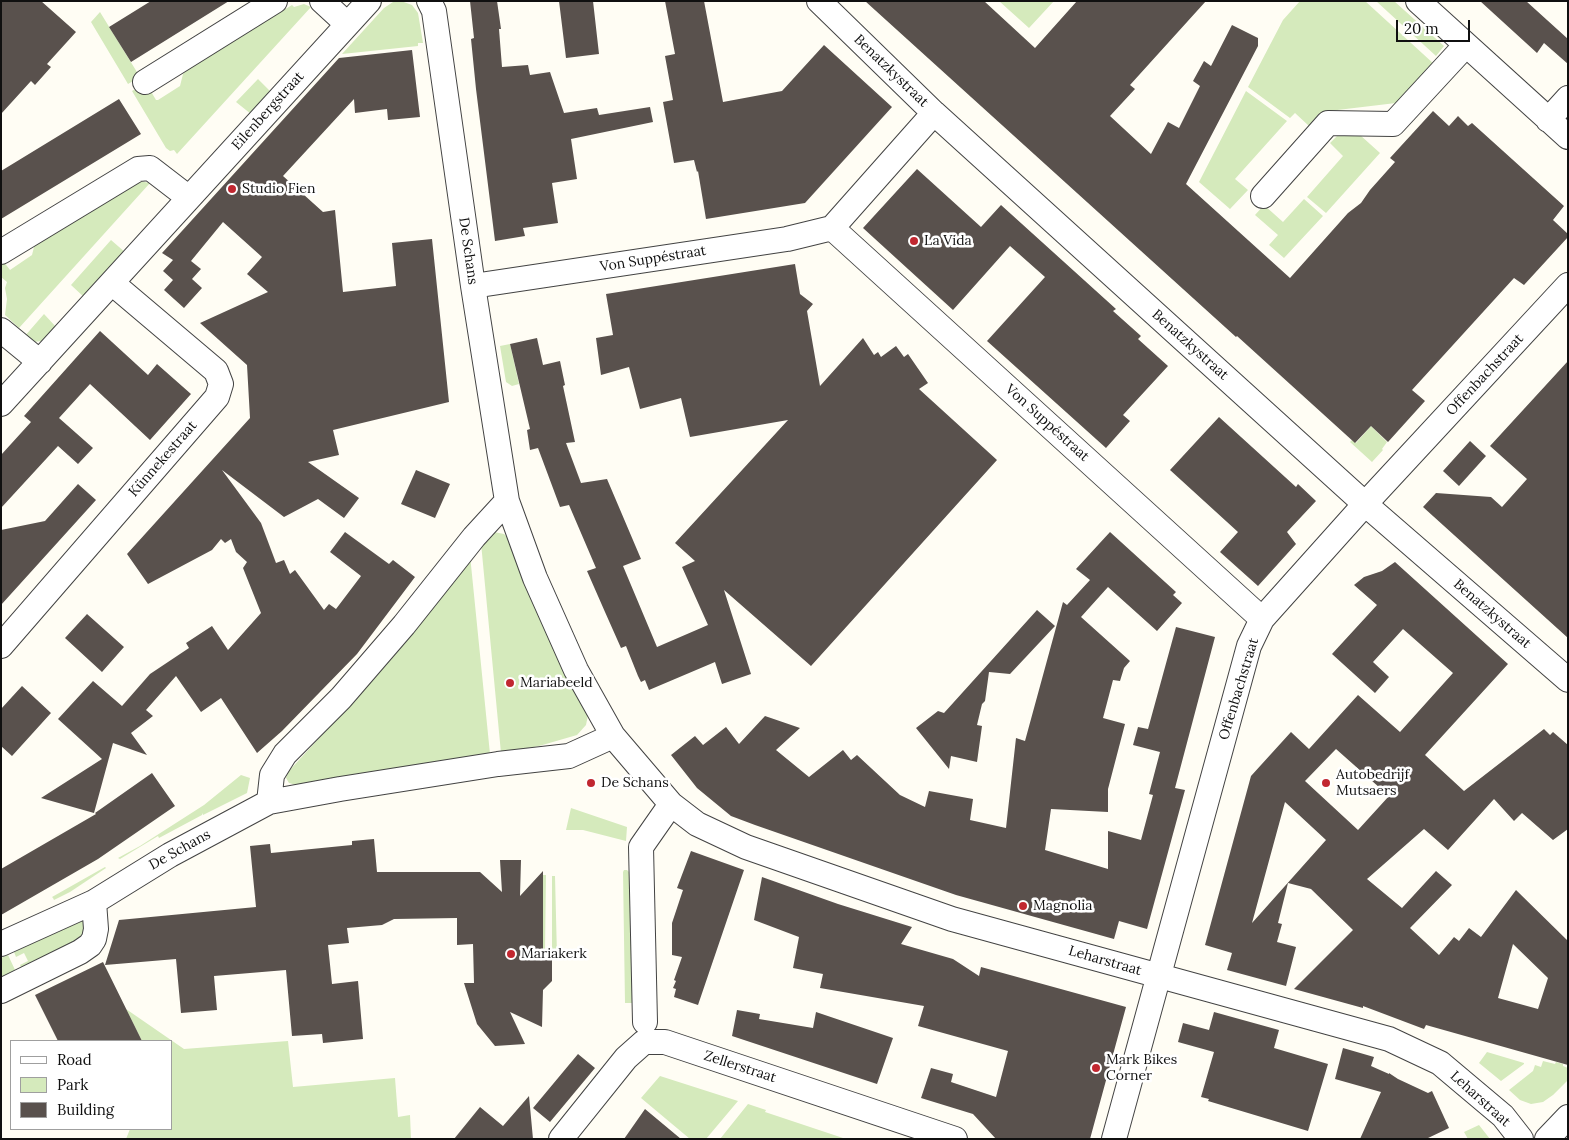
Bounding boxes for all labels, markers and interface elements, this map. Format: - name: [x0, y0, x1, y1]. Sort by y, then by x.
- scale bar: [1399, 10, 1473, 42]
- text: 20 m: [1404, 19, 1439, 38]
- street label: Benatzkystraat: [850, 31, 932, 111]
- street label: Eilenbergstraat: [228, 68, 308, 154]
- place label: Studio Fien: [242, 181, 315, 197]
- marker: Studio Fien: [226, 183, 238, 195]
- street label: De Schans: [455, 216, 481, 286]
- place label: La Vida: [924, 233, 972, 249]
- marker: La Vida: [908, 235, 920, 247]
- street label: Von Suppéstraat: [599, 242, 707, 276]
- street label: Benatzkystraat: [1148, 306, 1232, 384]
- street label: Offenbachstraat: [1443, 331, 1527, 419]
- street label: Von Suppéstraat: [1002, 381, 1092, 465]
- street label: Künnekestraat: [125, 418, 201, 500]
- street label: Benatzkystraat: [1450, 576, 1534, 652]
- street label: Offenbachstraat: [1216, 636, 1262, 742]
- place label: Mariabeeld: [520, 675, 593, 691]
- marker: Mariabeeld: [504, 677, 516, 689]
- place label: Autobedrijf Mutsaers: [1336, 767, 1409, 800]
- place label: De Schans: [601, 775, 669, 791]
- marker: De Schans: [585, 777, 597, 789]
- marker: Autobedrijf Mutsaers: [1320, 777, 1332, 789]
- street label: De Schans: [146, 826, 214, 874]
- place label: Magnolia: [1033, 898, 1092, 914]
- marker: Magnolia: [1017, 900, 1029, 912]
- street label: Leharstraat: [1067, 943, 1143, 979]
- place label: Mariakerk: [521, 946, 587, 962]
- marker: Mariakerk: [505, 948, 517, 960]
- legend: [10, 1040, 172, 1130]
- street label: Zellerstraat: [702, 1047, 778, 1087]
- text: Road: [57, 1050, 92, 1069]
- place label: Mark Bikes Corner: [1106, 1052, 1177, 1084]
- marker: Mark Bikes Corner: [1090, 1062, 1102, 1074]
- street label: Leharstraat: [1447, 1068, 1513, 1130]
- text: Park: [57, 1075, 88, 1094]
- text: Building: [57, 1100, 114, 1119]

